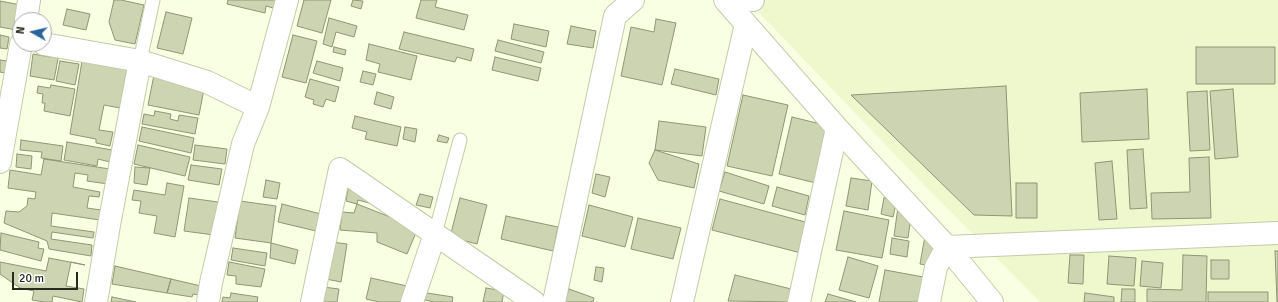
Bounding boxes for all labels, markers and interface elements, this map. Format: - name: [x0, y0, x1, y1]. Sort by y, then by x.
- north arrow: [12, 12, 52, 52]
- text: N: [14, 26, 28, 35]
- scale bar: [14, 264, 80, 290]
- text: 20 m: [19, 271, 44, 286]

